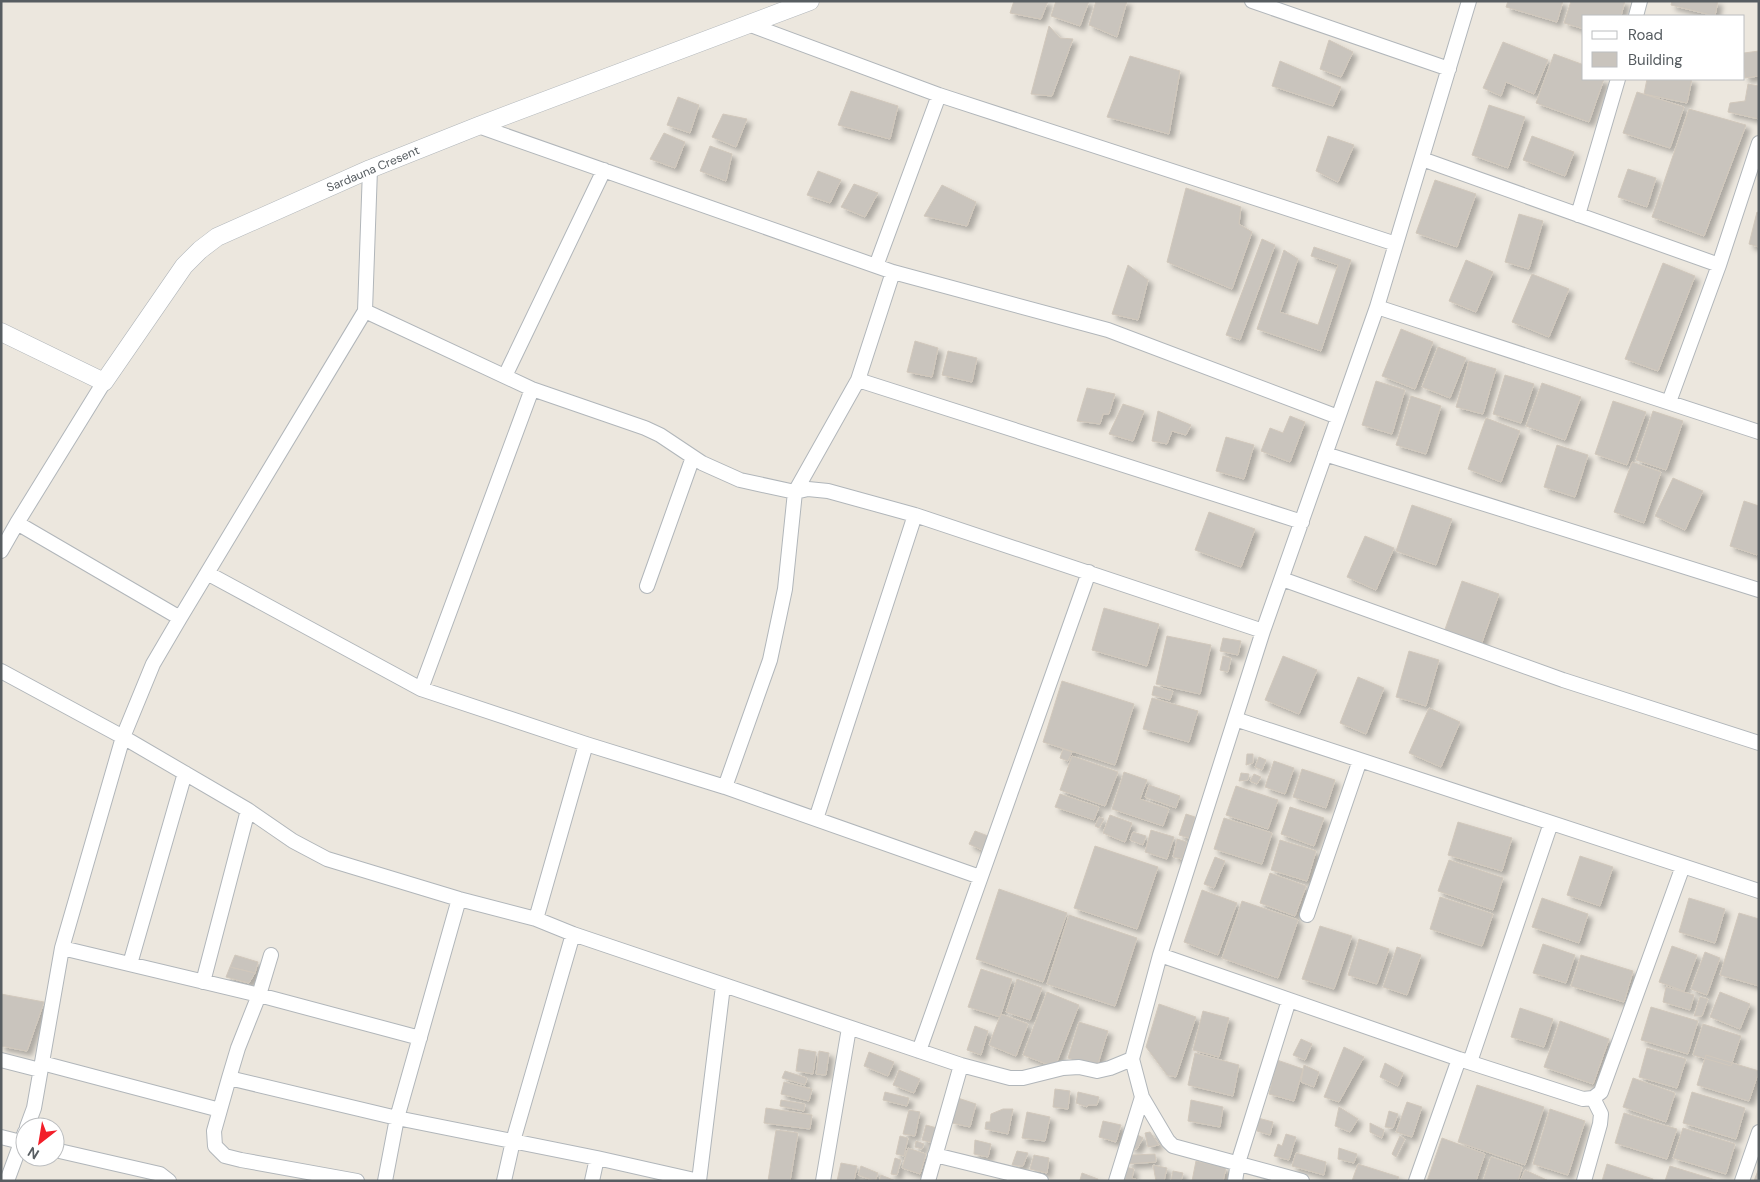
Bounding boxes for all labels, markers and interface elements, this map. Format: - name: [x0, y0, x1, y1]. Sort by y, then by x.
- legend: [1582, 15, 1745, 80]
- text: Road: [1628, 25, 1663, 45]
- text: Building: [1628, 50, 1683, 70]
- street label: Sardauna Cresent: [324, 142, 422, 196]
- north arrow: [15, 1117, 65, 1167]
- text: N: [24, 1143, 42, 1163]

